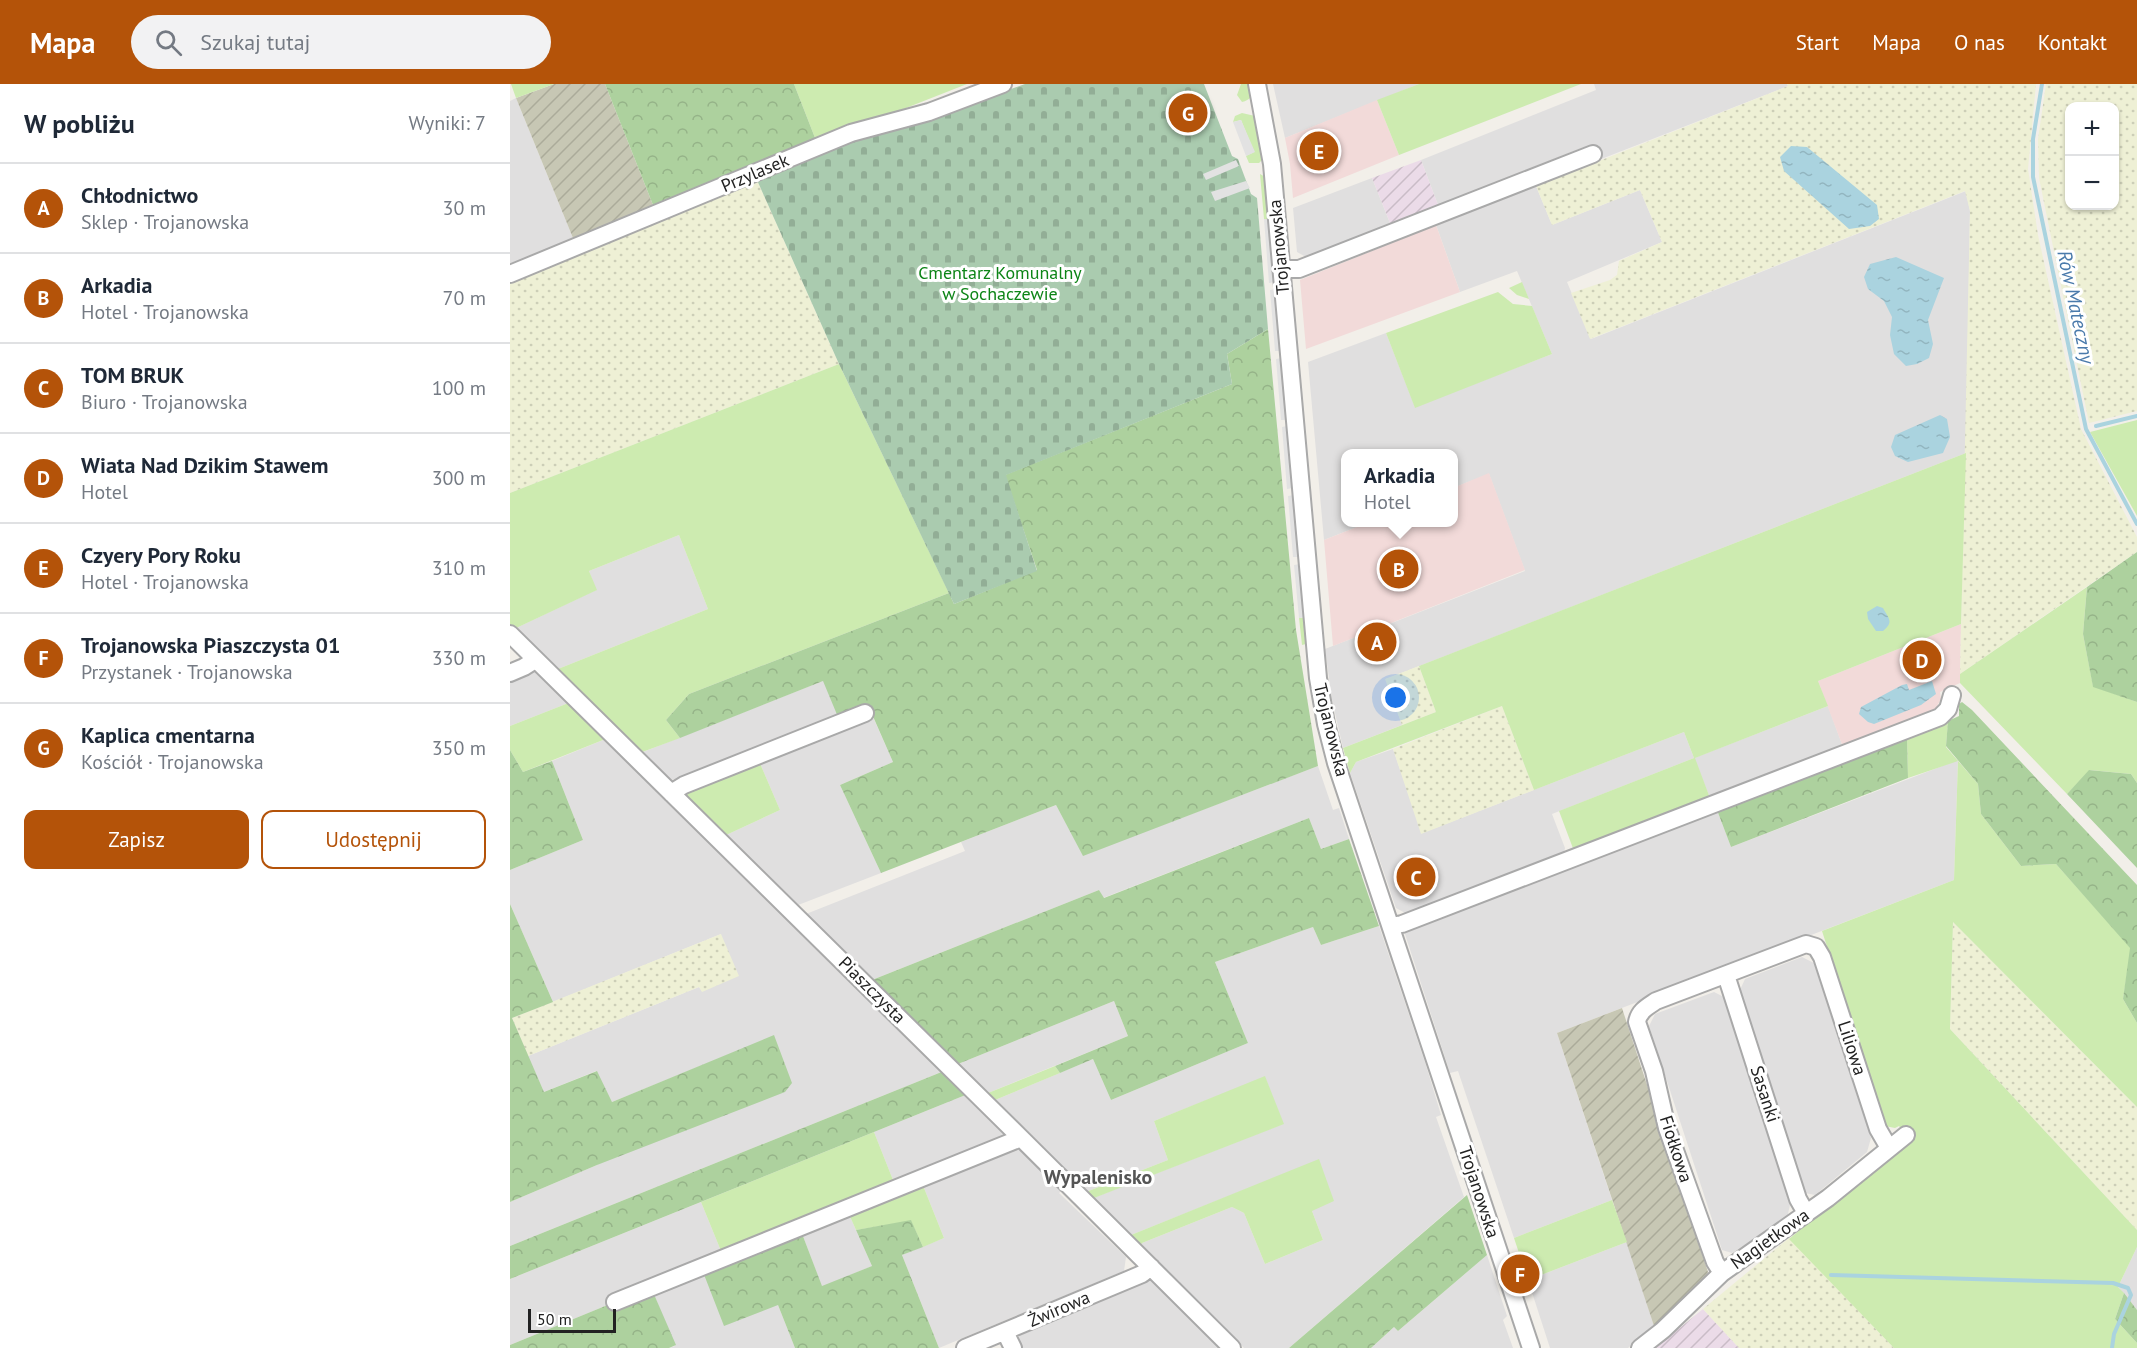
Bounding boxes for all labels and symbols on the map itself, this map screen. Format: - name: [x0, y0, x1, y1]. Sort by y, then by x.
- pin: G: [1168, 90, 1208, 135]
- pin: E: [1300, 128, 1338, 174]
- street label: Przylasek: [717, 148, 792, 197]
- street label: Trojanowska: [1263, 199, 1294, 295]
- water label: Rów Mateczny: [2051, 248, 2101, 367]
- park label: Cmentarz Komunalny w Sochaczewie: [918, 261, 1082, 305]
- pin: B: [1380, 546, 1418, 592]
- pin: A: [1358, 620, 1396, 664]
- pin: D: [1902, 638, 1942, 682]
- street label: Trojanowska: [1309, 681, 1354, 779]
- your location: [1381, 683, 1410, 712]
- pin: C: [1396, 854, 1436, 900]
- street label: Piaszczysta: [834, 951, 911, 1028]
- street label: Liliowa: [1833, 1018, 1872, 1078]
- street label: Sasanki: [1746, 1063, 1785, 1125]
- street label: Fiołkowa: [1655, 1112, 1698, 1185]
- street label: Trojanowska: [1454, 1143, 1505, 1241]
- district label: Wypalenisko: [1044, 1164, 1152, 1190]
- street label: Nagietkowa: [1726, 1203, 1813, 1274]
- pin: F: [1500, 1252, 1540, 1296]
- street label: Żwirowa: [1024, 1285, 1093, 1332]
- scale bar: [528, 1306, 616, 1334]

